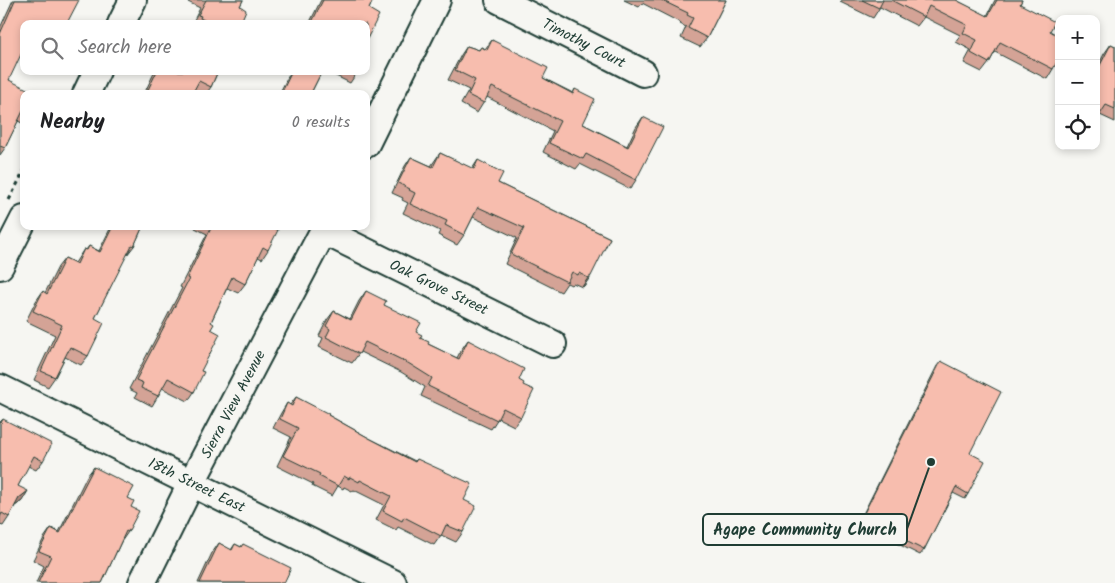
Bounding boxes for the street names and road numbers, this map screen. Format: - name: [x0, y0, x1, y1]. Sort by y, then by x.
- street label: Timothy Court: [538, 13, 630, 75]
- street label: Oak Grove Street: [385, 254, 492, 322]
- street label: Sierra View Avenue: [195, 346, 273, 463]
- street label: 18th Street East: [144, 452, 249, 520]

